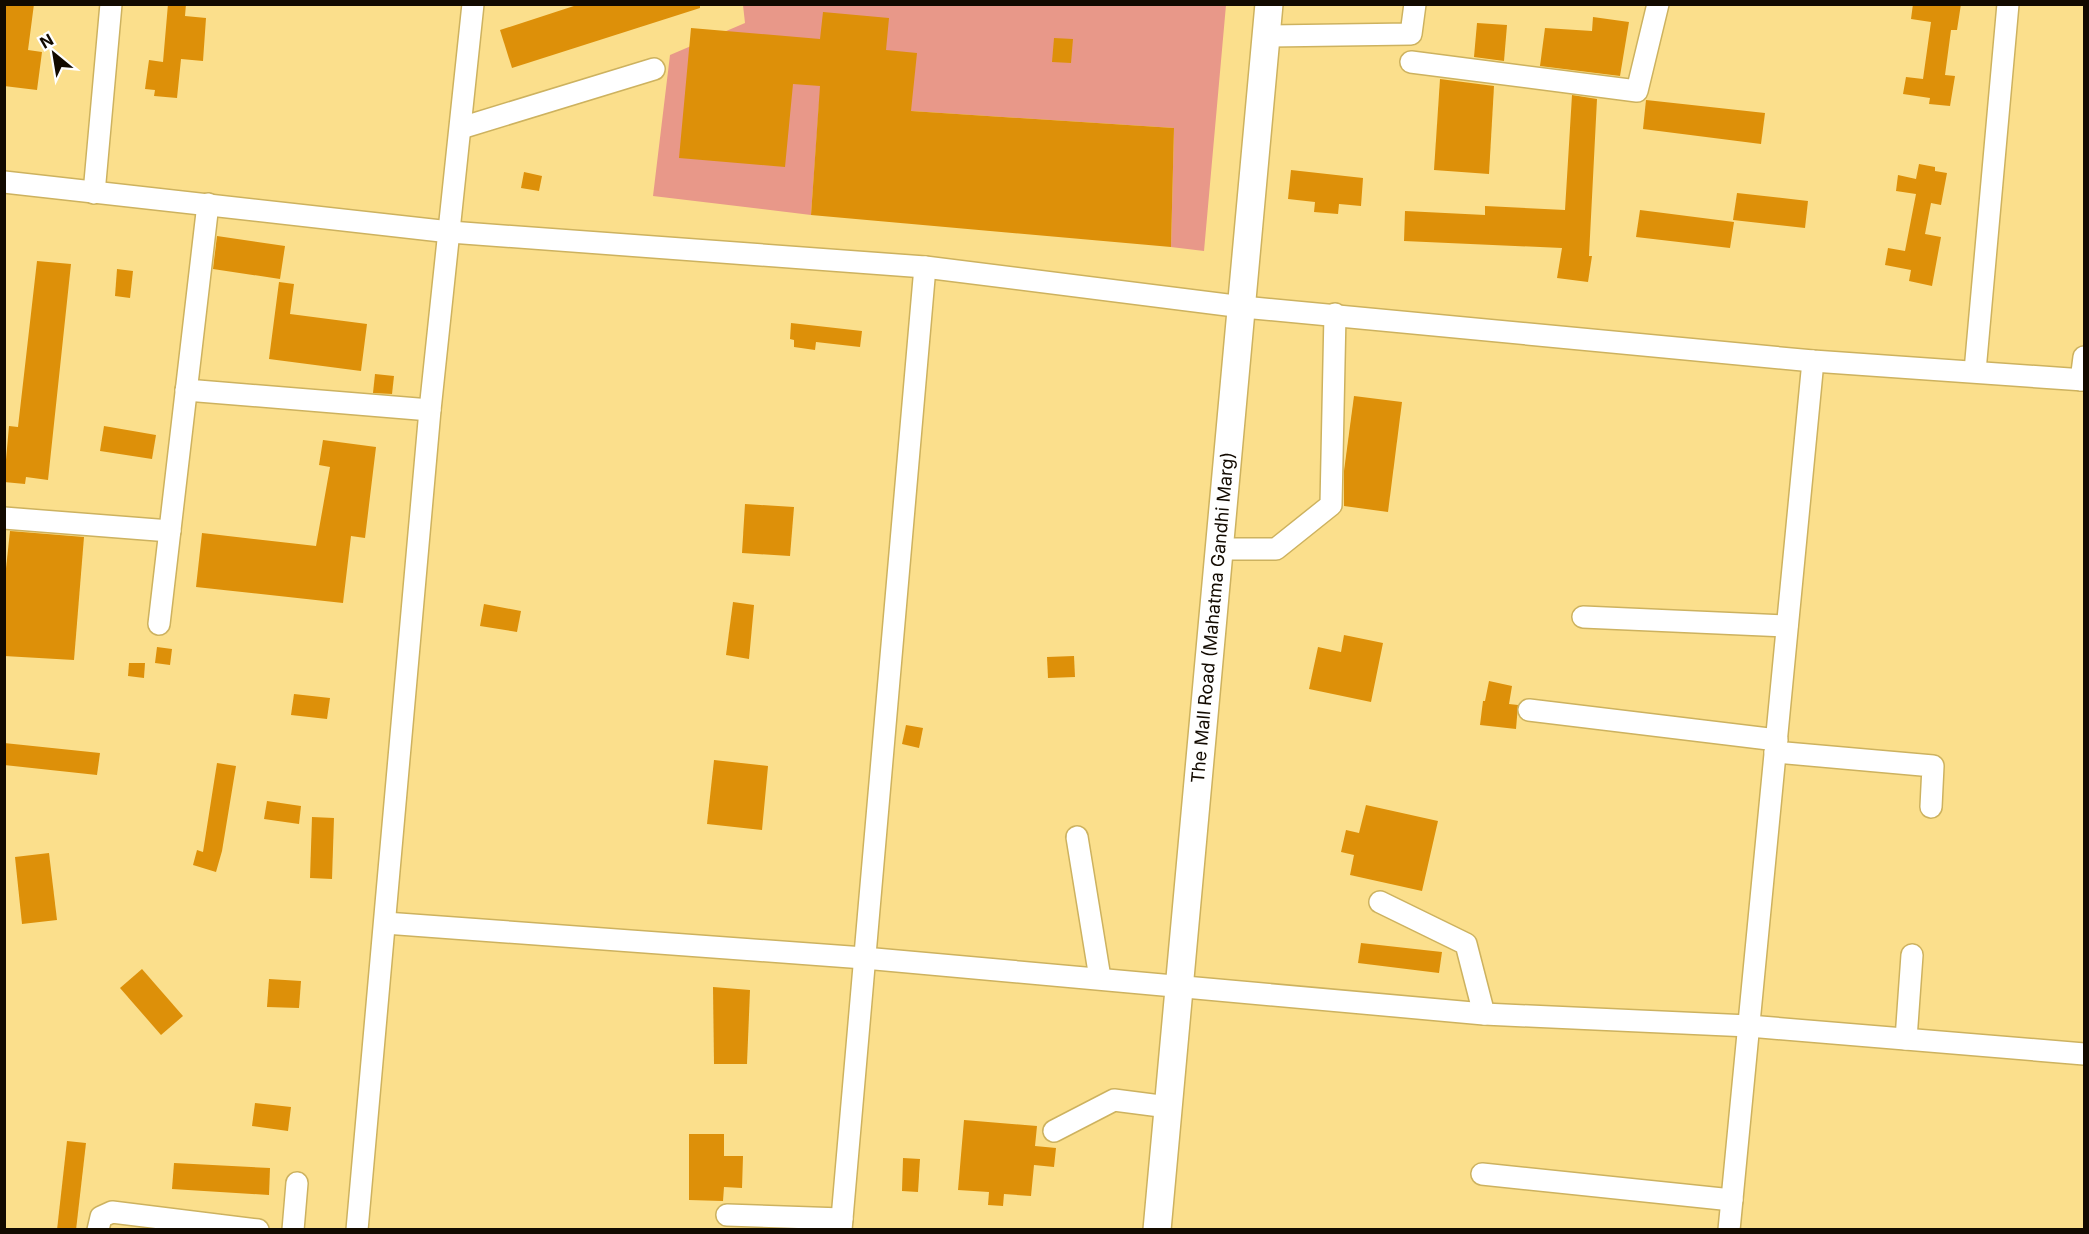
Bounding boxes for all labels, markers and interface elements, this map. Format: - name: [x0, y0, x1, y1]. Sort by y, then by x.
- north arrow: [24, 24, 84, 84]
- text: N: [36, 29, 57, 53]
- street label: The Mall Road (Mahatma Gandhi Marg): [1187, 451, 1238, 784]

